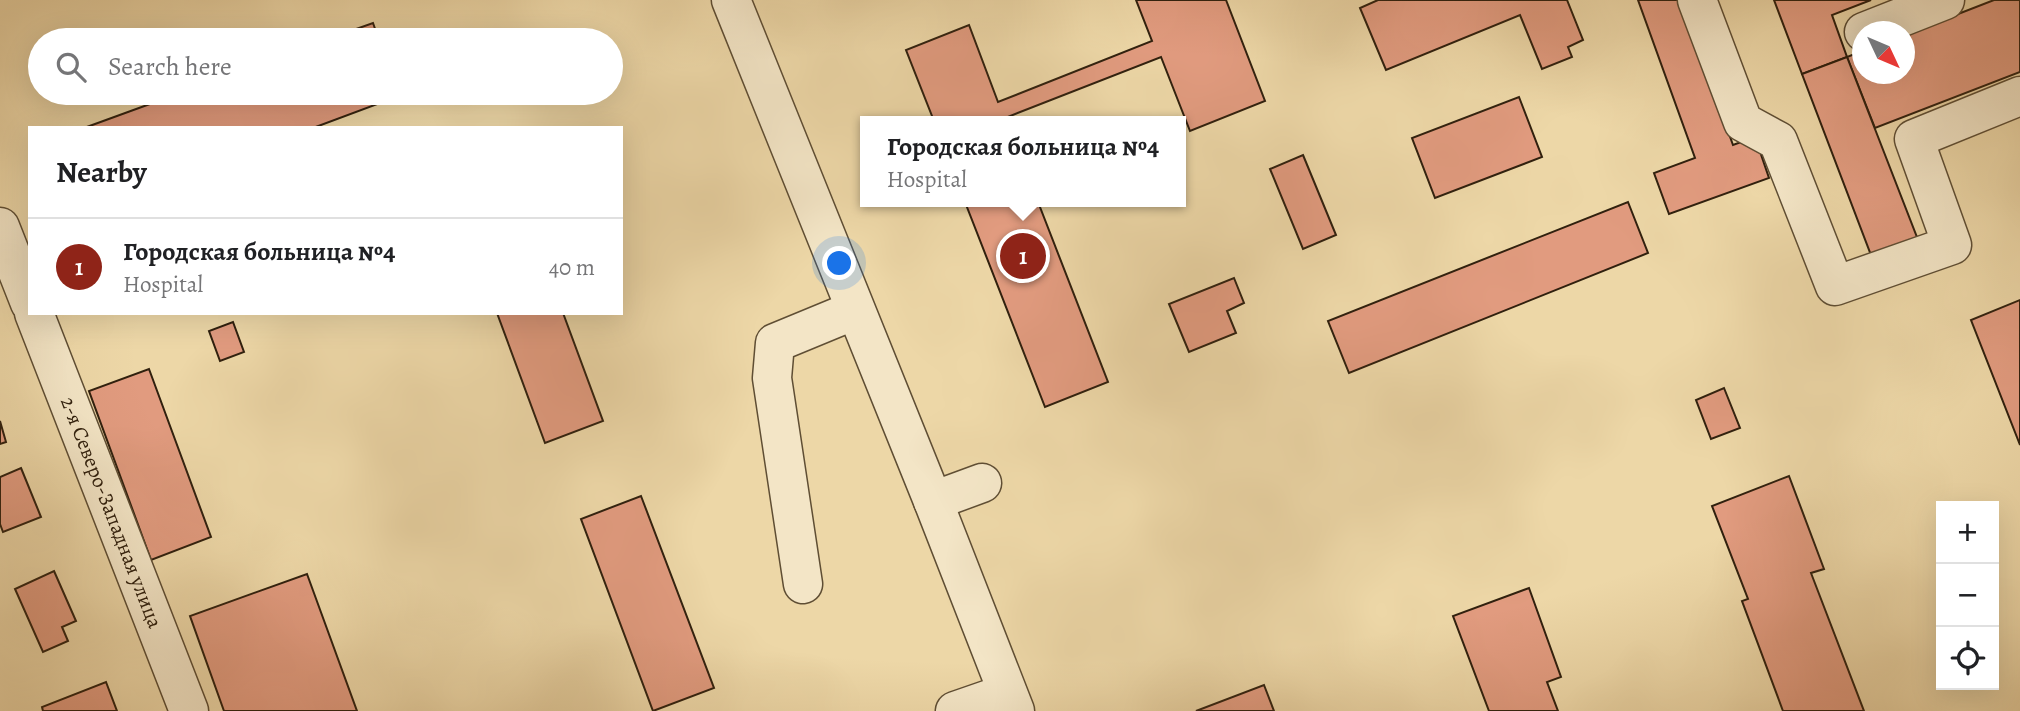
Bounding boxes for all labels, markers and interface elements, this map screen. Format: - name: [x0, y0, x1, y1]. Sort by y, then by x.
- north arrow: [1852, 21, 1915, 84]
- search box: [28, 28, 623, 105]
- icon: search: [52, 48, 90, 86]
- text: Search here: [108, 49, 232, 84]
- popup: [860, 116, 1186, 207]
- text: Городская больница №4: [887, 129, 1159, 164]
- text: Nearby: [56, 152, 147, 192]
- text: Hospital: [887, 164, 967, 195]
- pin: 1: [1000, 230, 1046, 282]
- text: Городская больница №4: [123, 234, 395, 269]
- your location: [822, 246, 856, 280]
- text: 1: [75, 252, 83, 283]
- text: 40 m: [549, 252, 595, 283]
- text: Hospital: [123, 269, 203, 300]
- street label: 2-я Северо-Западная улица: [54, 393, 169, 632]
- map controls: [1936, 501, 1999, 690]
- button: +: [1936, 501, 1999, 564]
- button: −: [1936, 564, 1999, 627]
- button: locate: [1936, 627, 1999, 690]

